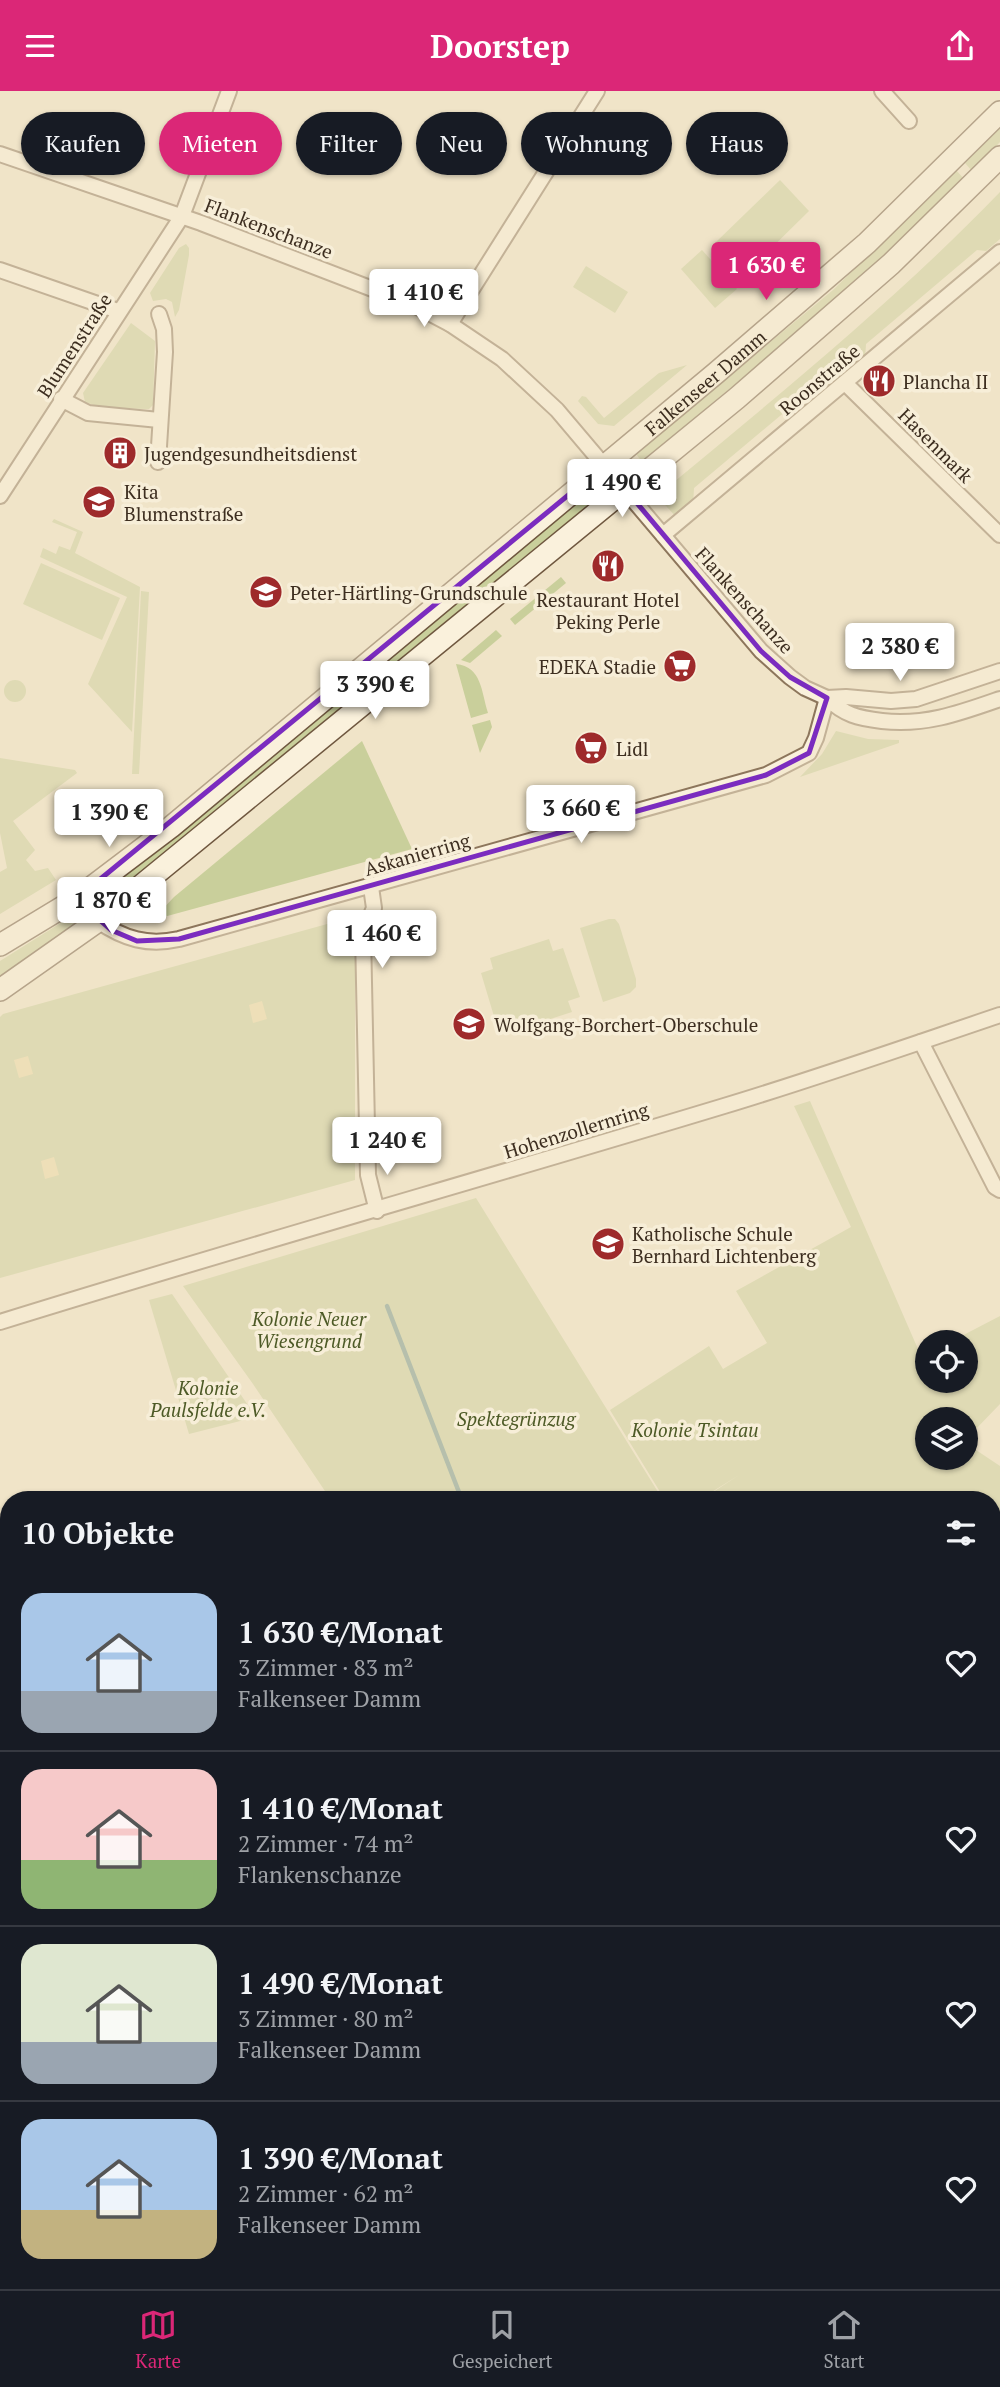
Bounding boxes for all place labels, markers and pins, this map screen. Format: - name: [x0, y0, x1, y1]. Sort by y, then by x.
- pin: 1 630 €: [701, 243, 831, 302]
- pin: 1 410 €: [359, 269, 489, 329]
- restaurant icon: Plancha II: [860, 362, 898, 400]
- place label: Plancha II: [903, 369, 989, 394]
- building icon: Jugendgesundheitsdienst: [101, 434, 139, 472]
- place label: Jugendgesundheitsdienst: [144, 441, 357, 466]
- pin: 1 490 €: [557, 459, 687, 519]
- place label: Kita Blumenstraße: [124, 479, 243, 526]
- school or university icon: Kita Blumenstraße: [80, 483, 118, 521]
- restaurant icon: Restaurant Hotel Peking Perle: [589, 547, 627, 585]
- school or university icon: Peter-Härtling-Grundschule: [247, 573, 285, 611]
- place label: Peter-Härtling-Grundschule: [290, 580, 528, 605]
- place label: Restaurant Hotel Peking Perle: [536, 587, 680, 634]
- pin: 2 380 €: [835, 623, 965, 683]
- supermarket icon: EDEKA Stadie: [661, 647, 699, 685]
- place label: EDEKA Stadie: [539, 654, 656, 679]
- pin: 3 390 €: [310, 661, 440, 721]
- supermarket icon: Lidl: [572, 729, 610, 767]
- place label: Lidl: [616, 736, 648, 761]
- pin: 3 660 €: [516, 785, 646, 845]
- pin: 1 390 €: [44, 789, 174, 849]
- pin: 1 870 €: [47, 877, 177, 937]
- pin: 1 460 €: [317, 911, 447, 970]
- school or university icon: Wolfgang-Borchert-Oberschule: [450, 1005, 488, 1043]
- place label: Wolfgang-Borchert-Oberschule: [494, 1012, 758, 1037]
- pin: 1 240 €: [322, 1117, 452, 1177]
- place label: Katholische Schule Bernhard Lichtenberg: [632, 1221, 817, 1268]
- school or university icon: Katholische Schule Bernhard Lichtenberg: [589, 1225, 627, 1263]

